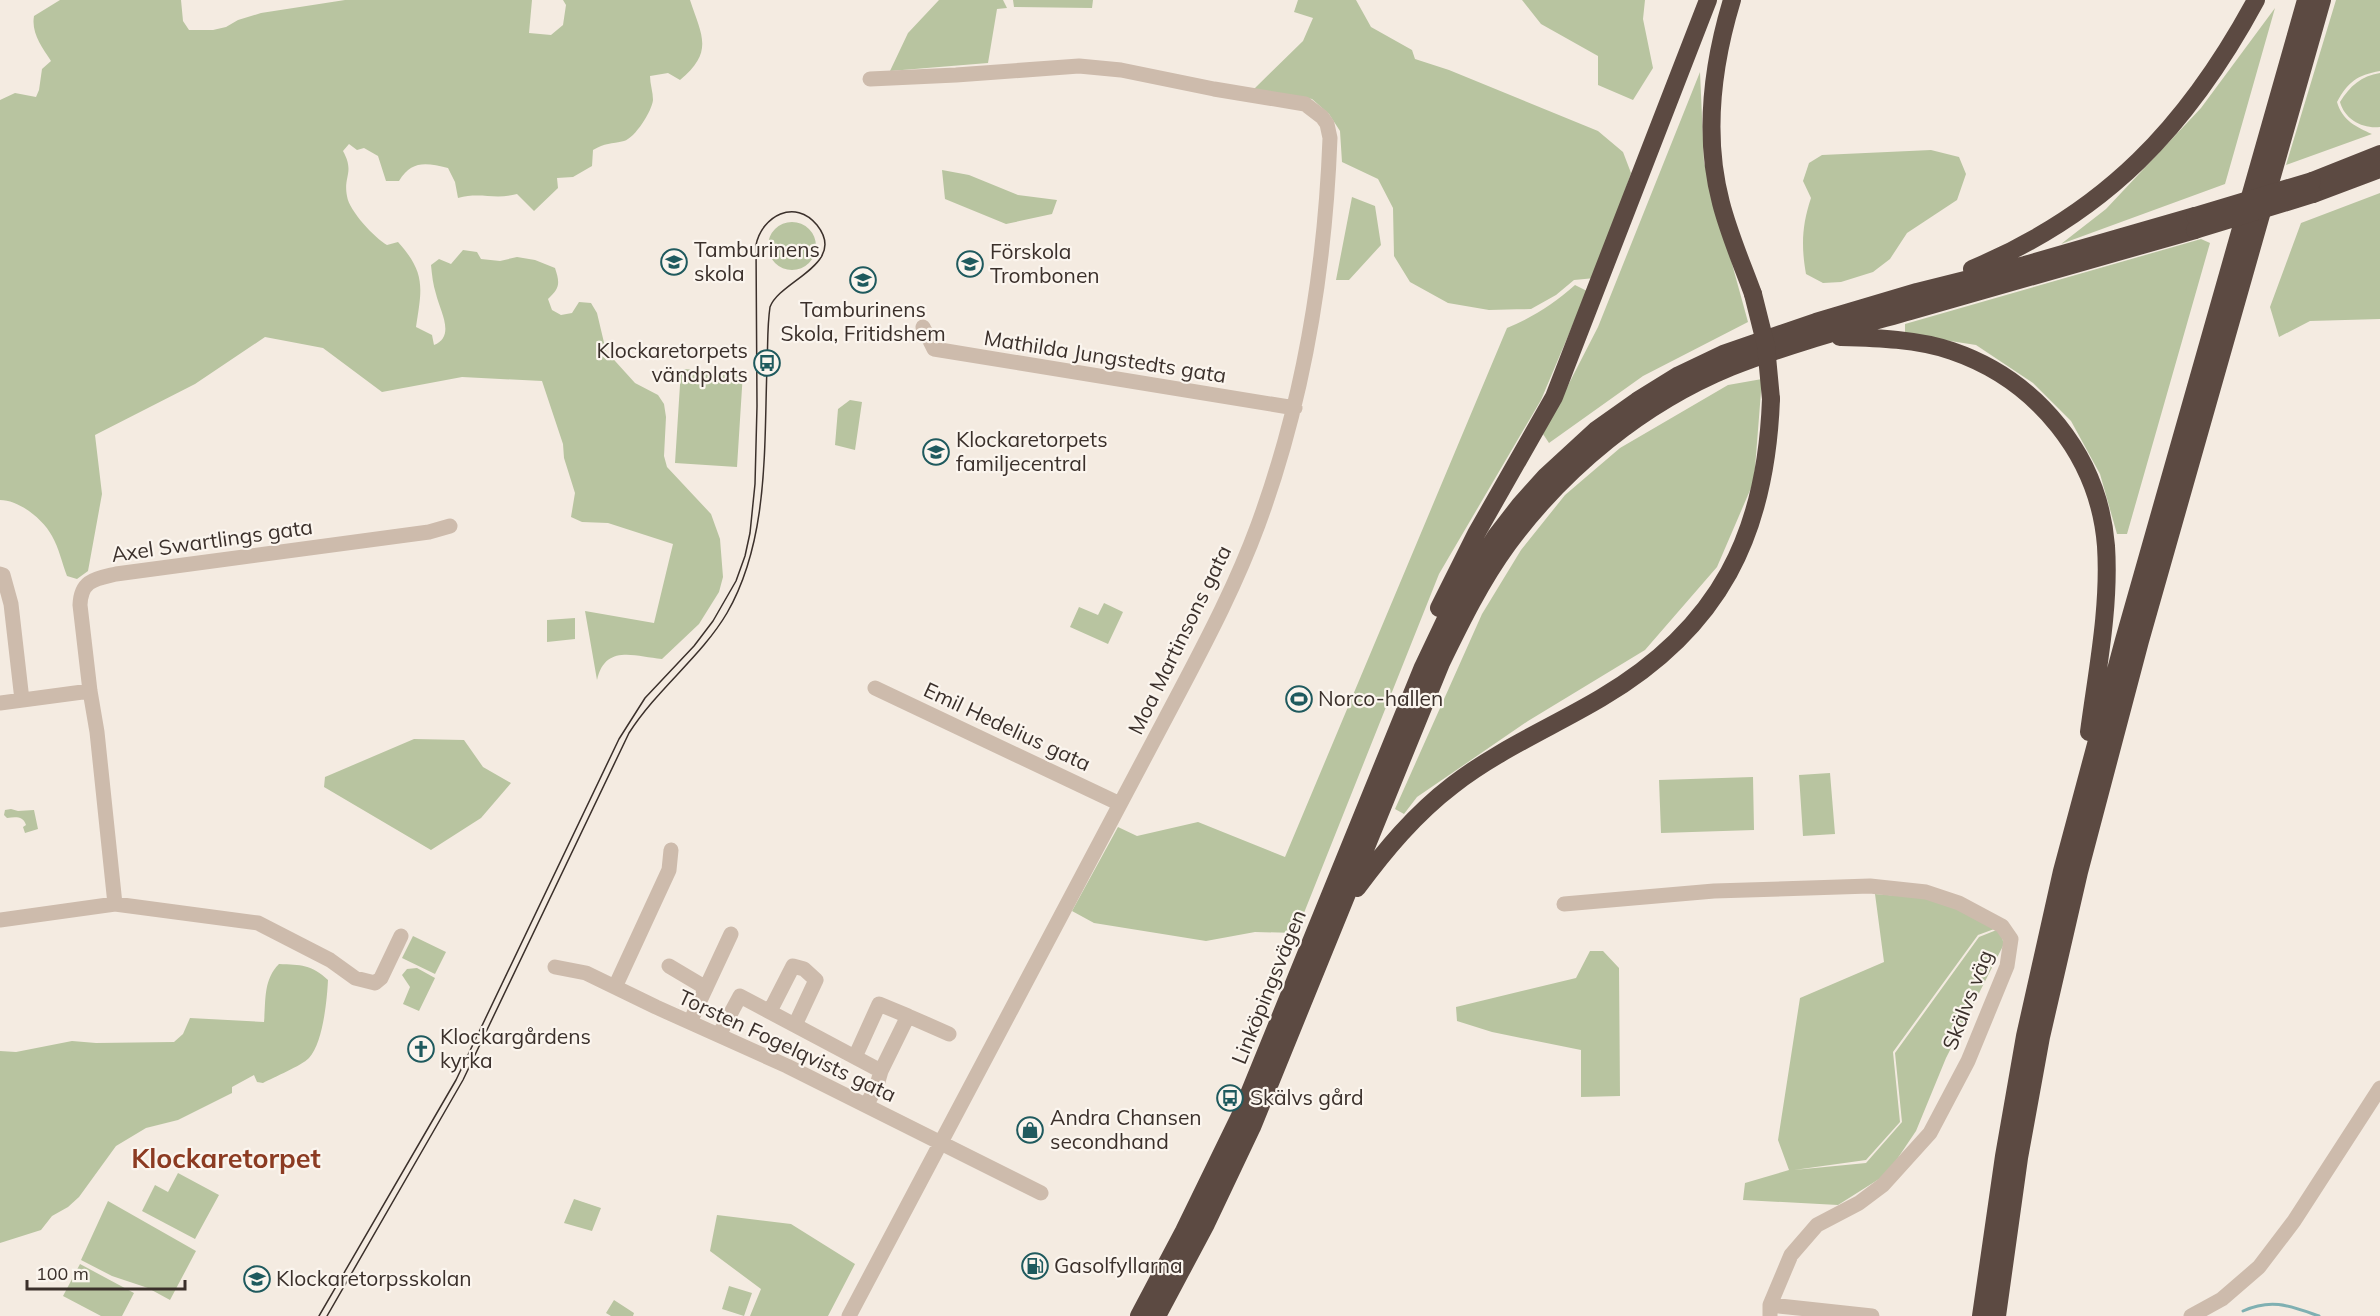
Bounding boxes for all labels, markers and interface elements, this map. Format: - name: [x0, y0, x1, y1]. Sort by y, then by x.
- place label: Tamburinens skola: [694, 236, 820, 286]
- place label: Förskola Trombonen: [990, 238, 1100, 288]
- school or university icon: Tamburinens skola: [659, 247, 689, 277]
- school or university icon: Förskola Trombonen: [955, 249, 985, 279]
- school or university icon: Tamburinens Skola, Fritidshem: [848, 265, 878, 295]
- place label: Tamburinens Skola, Fritidshem: [780, 296, 946, 346]
- street label: Mathilda Jungstedts gata: [982, 324, 1228, 388]
- place label: Klockaretorpets vändplats: [596, 337, 748, 387]
- bus stop icon: Klockaretorpets vändplats: [752, 348, 782, 378]
- place label: Klockaretorpets familjecentral: [956, 426, 1108, 476]
- school or university icon: Klockaretorpets familjecentral: [921, 437, 951, 467]
- street label: Axel Swartlings gata: [110, 513, 314, 567]
- street label: Moa Martinsons gata: [1122, 541, 1236, 738]
- street label: Emil Hedelius gata: [920, 676, 1095, 776]
- sports icon: Norco-hallen: [1284, 684, 1314, 714]
- place label: Norco-hallen: [1318, 685, 1443, 711]
- street label: Linköpingsvägen: [1225, 906, 1311, 1068]
- street label: Skälvs väg: [1936, 946, 1998, 1053]
- street label: Torsten Fogelqvists gata: [674, 983, 900, 1107]
- place label: Klockargårdens kyrka: [440, 1023, 591, 1073]
- church icon: Klockargårdens kyrka: [406, 1034, 436, 1064]
- bus stop icon: Skälvs gård: [1215, 1083, 1245, 1113]
- place label: Skälvs gård: [1250, 1084, 1364, 1110]
- place label: Andra Chansen secondhand: [1050, 1104, 1202, 1154]
- shop icon: Andra Chansen secondhand: [1015, 1115, 1045, 1145]
- district label: Klockaretorpet: [131, 1141, 321, 1175]
- fuel station icon: Gasolfyllarna: [1020, 1251, 1050, 1281]
- place label: Gasolfyllarna: [1054, 1252, 1183, 1278]
- scale bar: [27, 1253, 184, 1291]
- text: 100 m: [36, 1262, 89, 1285]
- school or university icon: Klockaretorpsskolan: [242, 1264, 272, 1294]
- place label: Klockaretorpsskolan: [276, 1265, 472, 1291]

